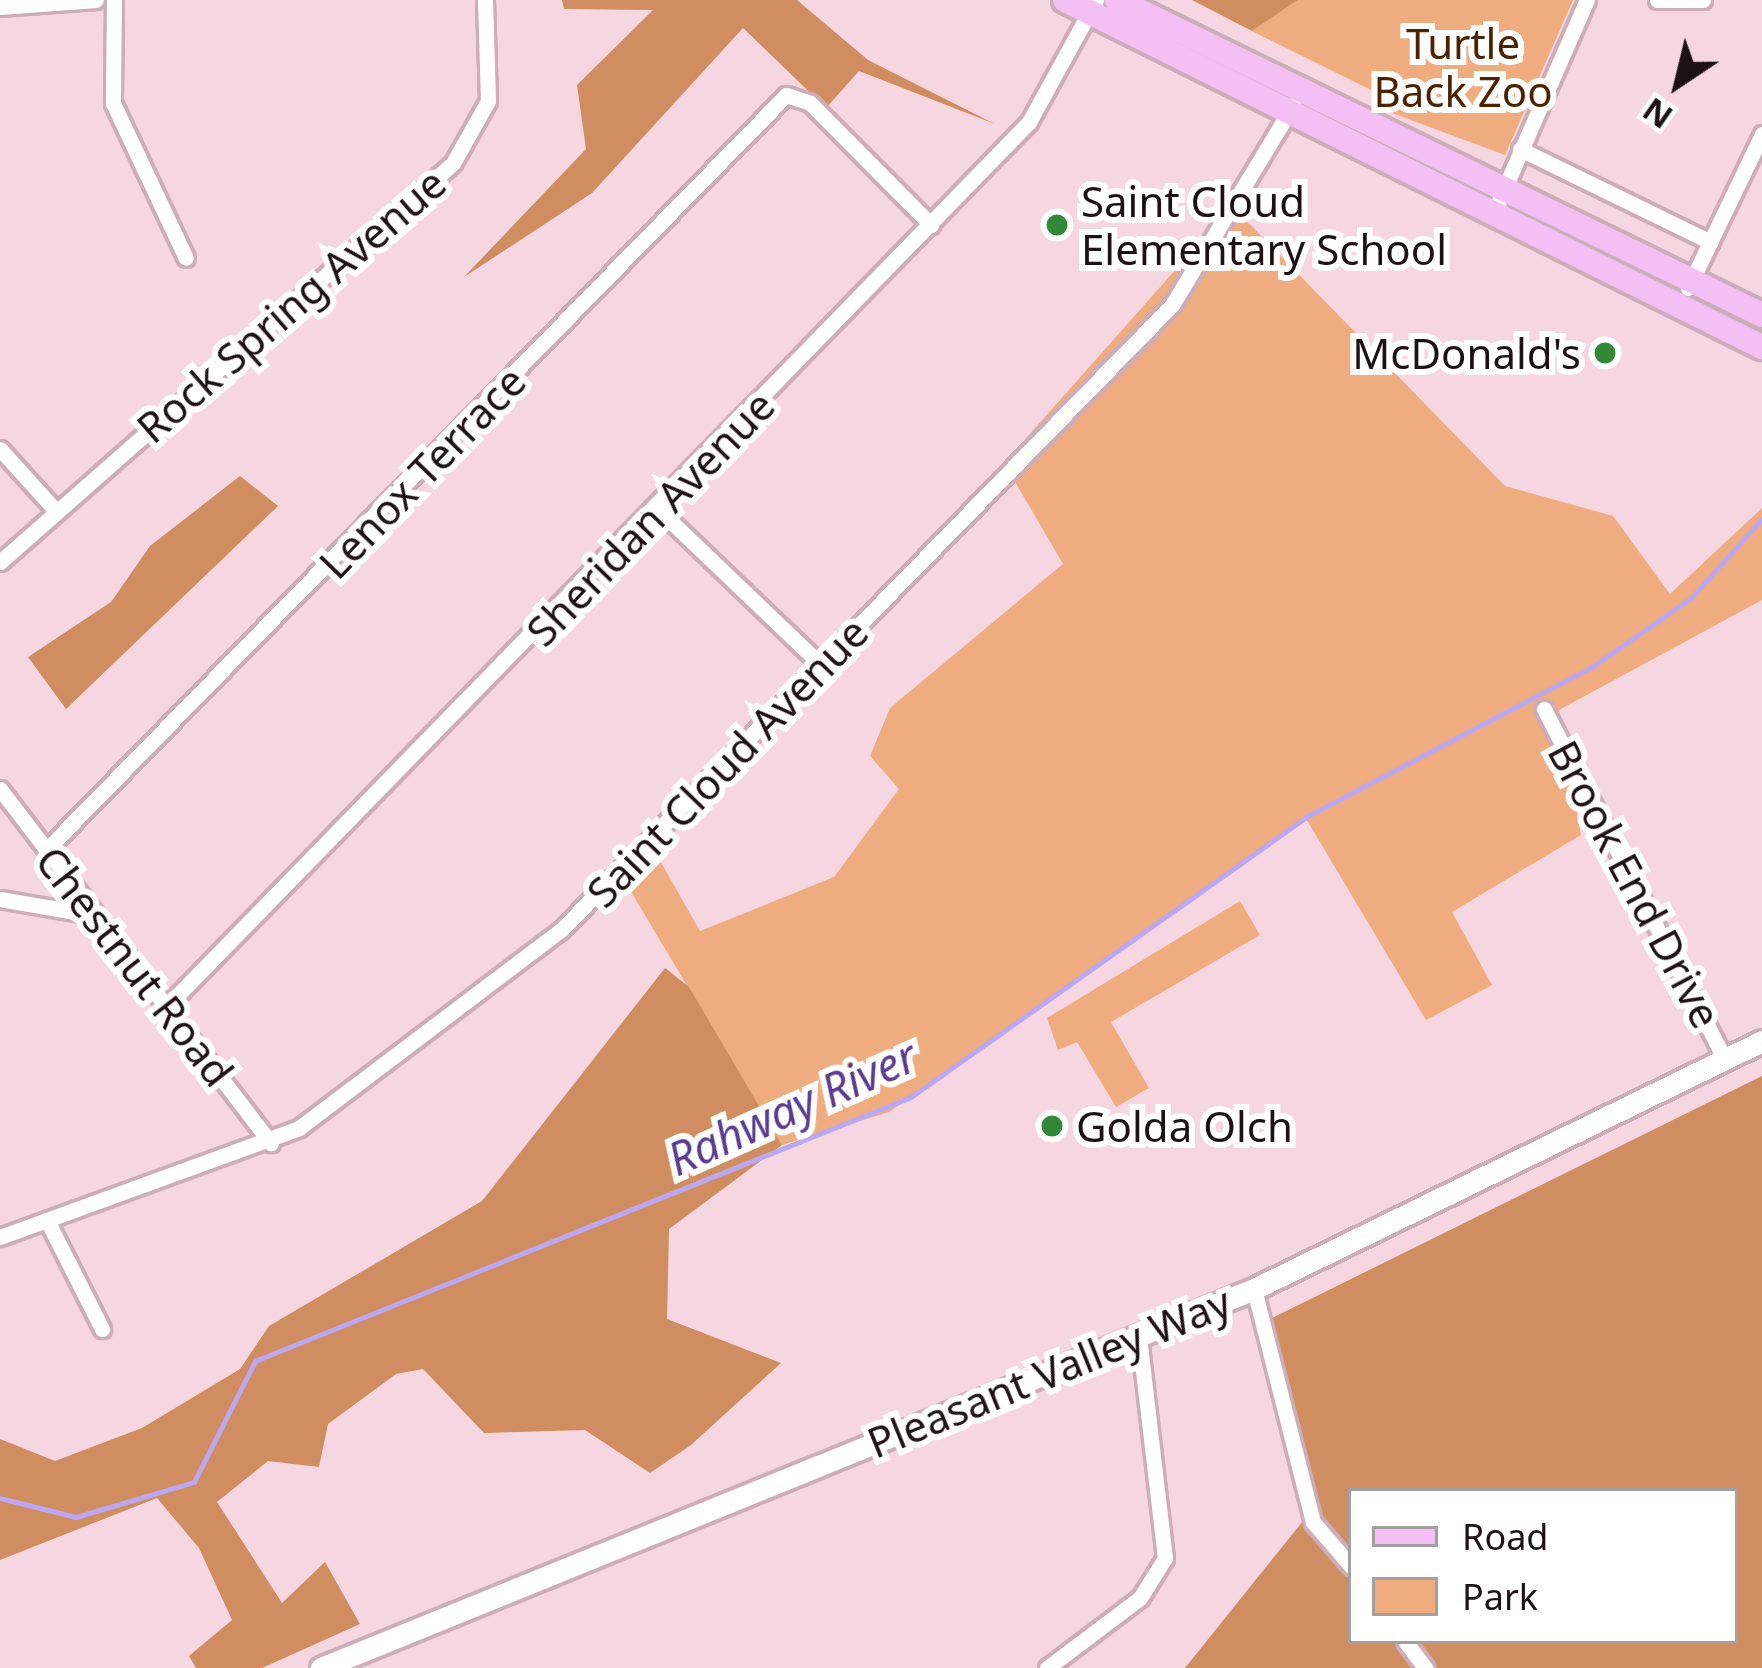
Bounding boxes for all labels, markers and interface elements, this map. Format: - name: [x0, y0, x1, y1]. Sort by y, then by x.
- park label: Turtle Back Zoo: [1373, 18, 1553, 116]
- north arrow: [1618, 24, 1738, 144]
- text: N: [1633, 88, 1681, 140]
- street label: Rock Spring Avenue: [126, 157, 456, 453]
- place label: Saint Cloud Elementary School: [1081, 176, 1447, 274]
- marker: Saint Cloud Elementary School: [1044, 212, 1070, 238]
- place label: McDonald's: [1352, 328, 1581, 378]
- marker: McDonald's: [1592, 340, 1618, 366]
- street label: Lenox Terrace: [308, 356, 536, 588]
- street label: Sheridan Avenue: [516, 380, 784, 656]
- street label: Saint Cloud Avenue: [576, 607, 878, 917]
- street label: Brook End Drive: [1538, 732, 1732, 1036]
- street label: Chestnut Road: [26, 836, 244, 1096]
- water label: Rahway River: [659, 1028, 925, 1186]
- place label: Golda Olch: [1076, 1101, 1293, 1151]
- marker: Golda Olch: [1039, 1113, 1065, 1139]
- street label: Pleasant Valley Way: [860, 1276, 1238, 1468]
- legend: [1348, 1488, 1738, 1644]
- text: Road: [1462, 1512, 1549, 1561]
- text: Park: [1462, 1572, 1538, 1621]

